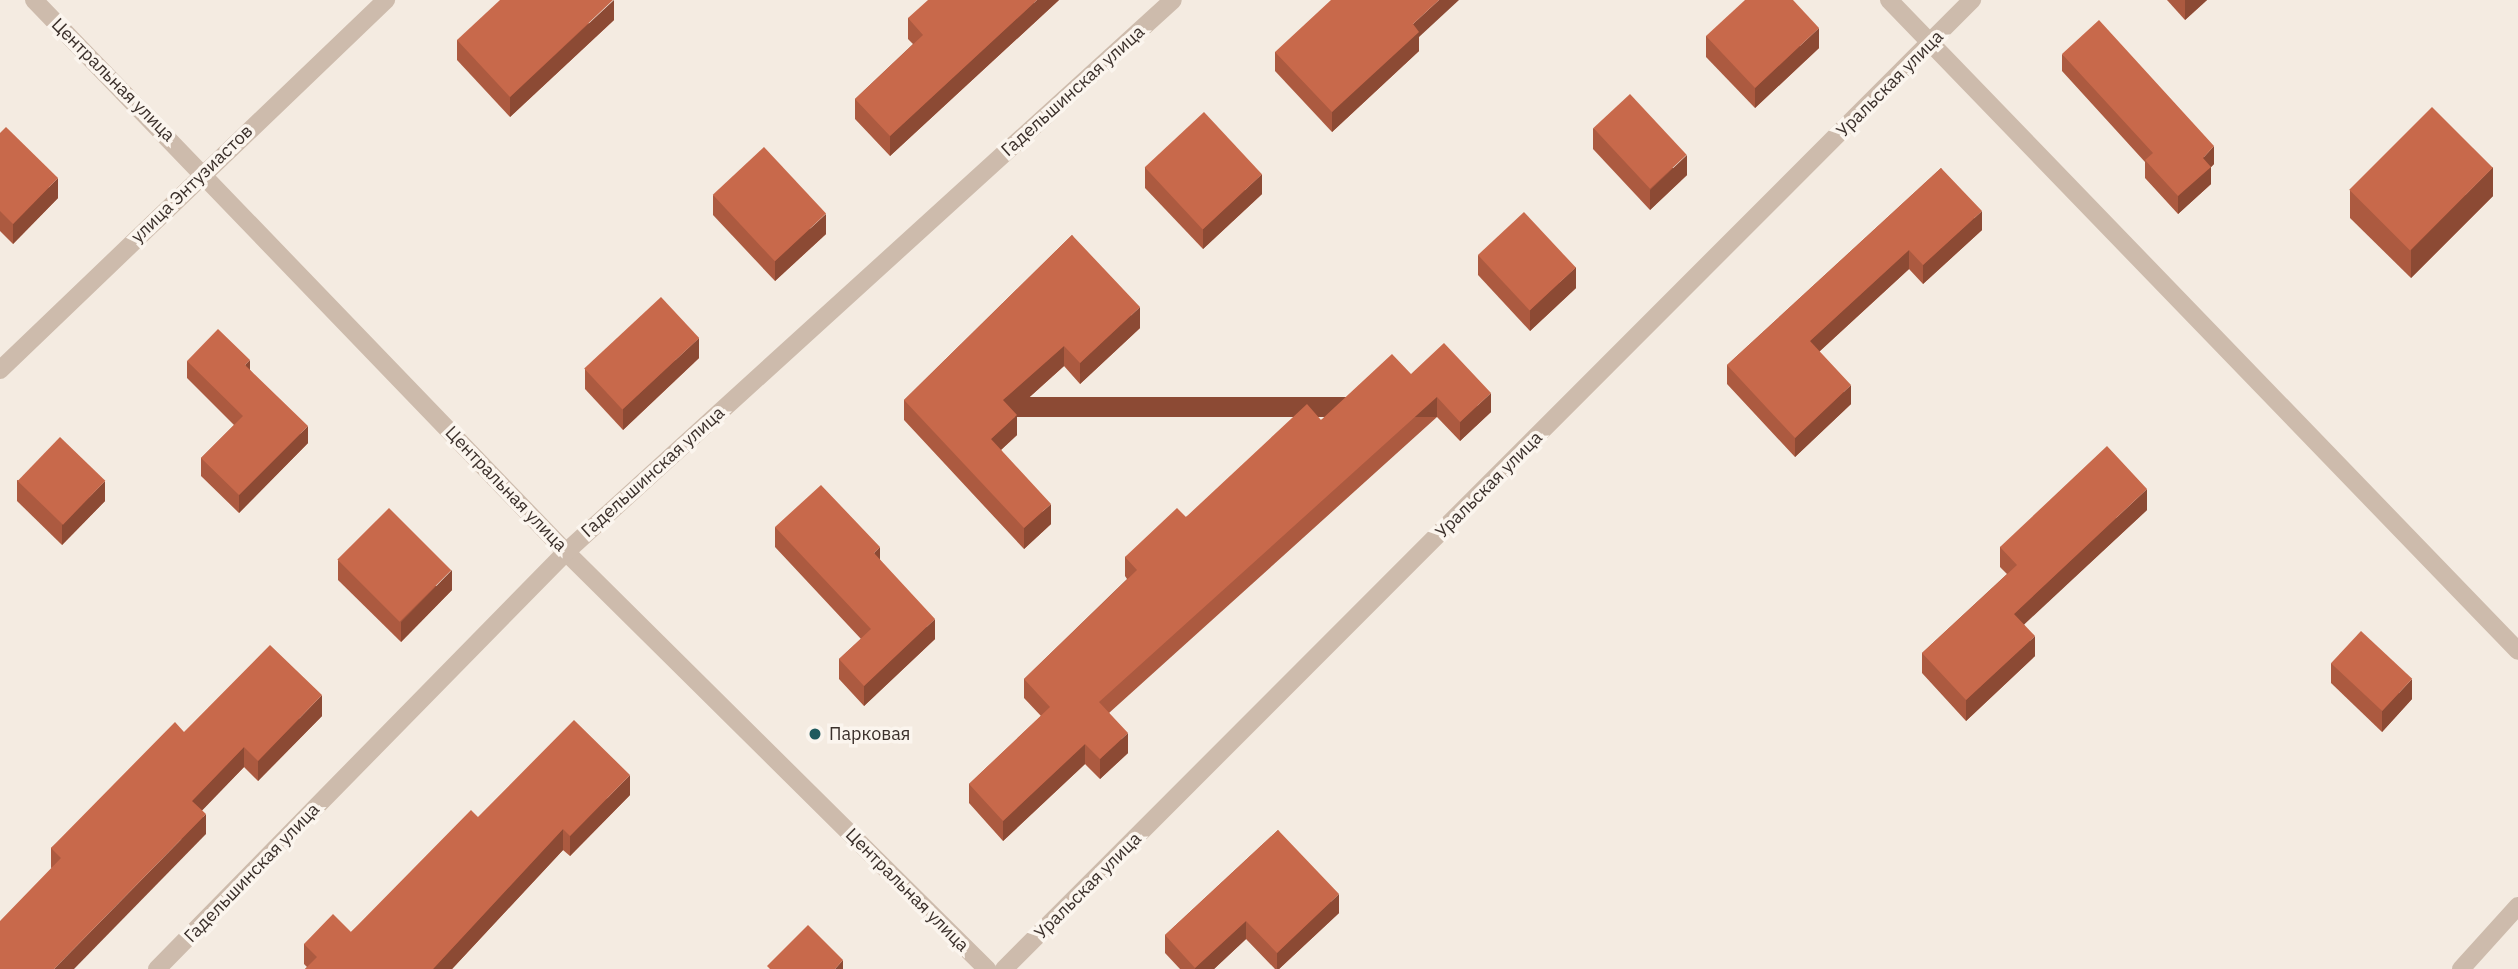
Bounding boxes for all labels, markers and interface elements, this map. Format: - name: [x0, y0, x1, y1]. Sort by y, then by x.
- street label: Центральная улица: [47, 14, 179, 146]
- street label: Гадельшинская улица: [997, 21, 1149, 161]
- street label: Уральская улица: [1832, 26, 1948, 142]
- street label: улица Энтузиастов: [127, 121, 257, 247]
- street label: Гадельшинская улица: [577, 402, 729, 542]
- street label: Центральная улица: [441, 422, 571, 556]
- street label: Уральская улица: [1431, 427, 1547, 543]
- place label: Парковая: [829, 723, 910, 745]
- marker: Парковая: [807, 726, 823, 742]
- street label: Гадельшинская улица: [180, 799, 324, 947]
- street label: Центральная улица: [841, 824, 973, 956]
- street label: Уральская улица: [1030, 828, 1146, 944]

